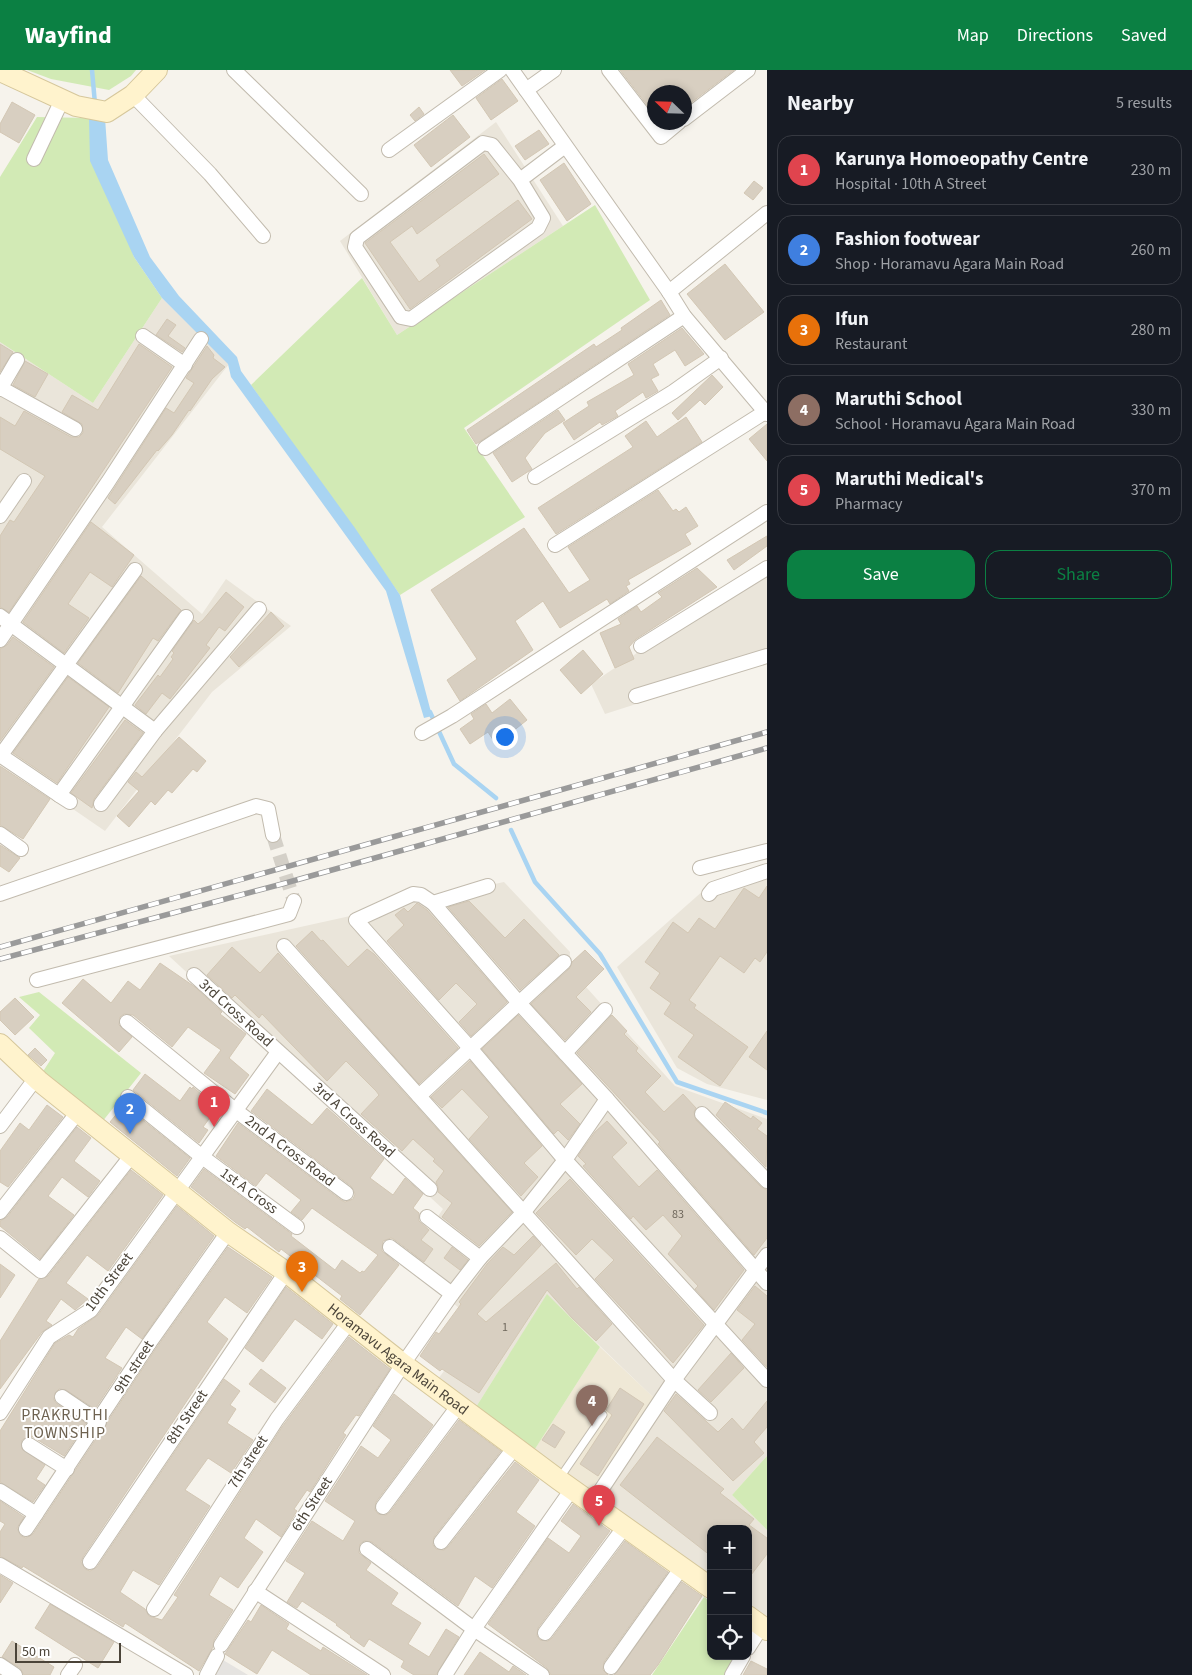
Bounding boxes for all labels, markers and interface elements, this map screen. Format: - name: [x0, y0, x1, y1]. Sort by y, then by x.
- text: Wayfind: [25, 18, 112, 53]
- text: Map: [957, 23, 989, 48]
- text: Directions: [1017, 23, 1093, 48]
- text: Saved: [1121, 23, 1167, 48]
- north arrow: [647, 85, 692, 130]
- text: Nearby: [787, 88, 854, 118]
- text: 5 results: [1116, 92, 1172, 114]
- text: Karunya Homoeopathy Centre: [835, 146, 1088, 173]
- text: 1: [800, 159, 808, 181]
- text: 230 m: [1131, 159, 1171, 181]
- text: Hospital · 10th A Street: [835, 173, 986, 195]
- text: Fashion footwear: [835, 226, 980, 253]
- text: 2: [800, 239, 808, 261]
- text: 260 m: [1131, 239, 1171, 261]
- text: Shop · Horamavu Agara Main Road: [835, 253, 1064, 275]
- text: Ifun: [835, 306, 869, 333]
- text: 3: [800, 319, 808, 341]
- text: 280 m: [1131, 319, 1171, 341]
- text: Restaurant: [835, 333, 908, 355]
- text: Maruthi School: [835, 386, 962, 413]
- text: 4: [800, 399, 808, 421]
- text: 330 m: [1131, 399, 1171, 421]
- text: School · Horamavu Agara Main Road: [835, 413, 1075, 435]
- text: Maruthi Medical's: [835, 466, 983, 493]
- text: 5: [800, 479, 808, 501]
- text: 370 m: [1131, 479, 1171, 501]
- text: Pharmacy: [835, 493, 903, 515]
- button: Save: [787, 550, 975, 599]
- button: Share: [985, 550, 1172, 599]
- your location: [492, 724, 518, 750]
- street label: 3rd Cross Road: [194, 974, 278, 1052]
- street label: 3rd A Cross Road: [308, 1077, 400, 1163]
- pin: 1: [198, 1086, 230, 1127]
- pin: 2: [114, 1093, 146, 1134]
- street label: 2nd A Cross Road: [241, 1110, 339, 1192]
- street label: 1st A Cross: [216, 1163, 282, 1219]
- house number: 83: [672, 1206, 684, 1223]
- street label: 10th Street: [80, 1248, 138, 1316]
- pin: 3: [286, 1251, 318, 1292]
- street label: Horamavu Agara Main Road: [323, 1298, 473, 1420]
- house number: 1: [502, 1319, 508, 1336]
- street label: 9th street: [109, 1336, 159, 1398]
- pin: 4: [576, 1385, 608, 1426]
- street label: 8th Street: [161, 1386, 213, 1448]
- district label: PRAKRUTHI TOWNSHIP: [21, 1404, 109, 1444]
- street label: 7th street: [223, 1431, 273, 1493]
- street label: 6th Street: [287, 1473, 337, 1535]
- pin: 5: [583, 1485, 615, 1526]
- map controls: [707, 1525, 752, 1660]
- button: +: [707, 1525, 752, 1570]
- button: −: [707, 1570, 752, 1615]
- button: locate: [707, 1615, 752, 1660]
- scale bar: [15, 1640, 121, 1663]
- text: 50 m: [22, 1642, 50, 1662]

